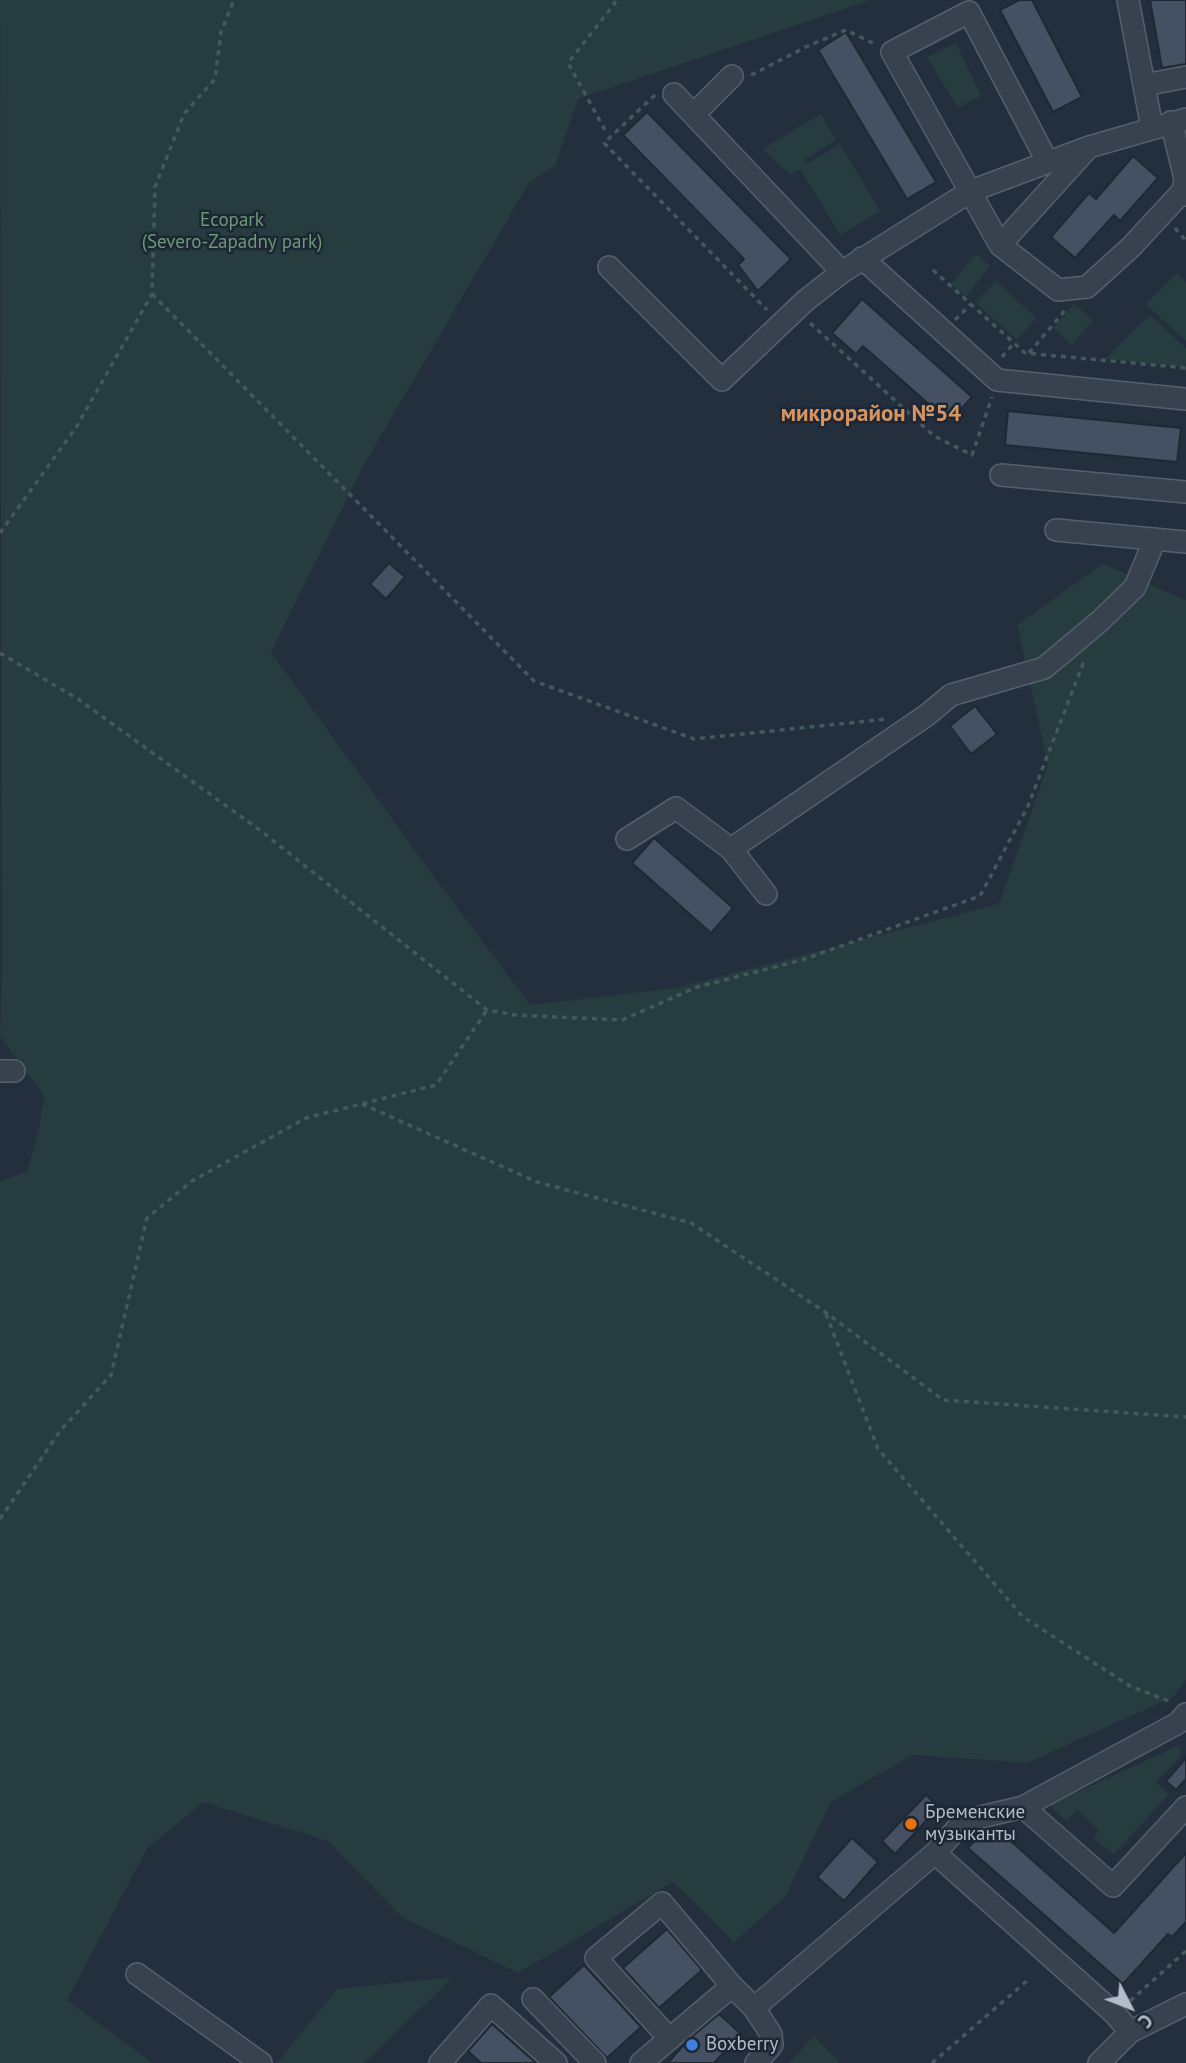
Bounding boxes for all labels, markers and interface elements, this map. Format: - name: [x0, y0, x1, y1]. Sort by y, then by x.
- park label: Ecopark (Severo-Zapadny park): [142, 210, 322, 254]
- district label: микрорайон №54: [781, 400, 961, 428]
- place label: Бременские музыканты: [925, 1802, 1025, 1846]
- marker: Бременские музыканты: [903, 1816, 919, 1832]
- north arrow: [1095, 1972, 1165, 2042]
- text: С: [1133, 2009, 1158, 2033]
- place label: Boxberry: [706, 2034, 778, 2056]
- marker: Boxberry: [684, 2037, 700, 2053]

